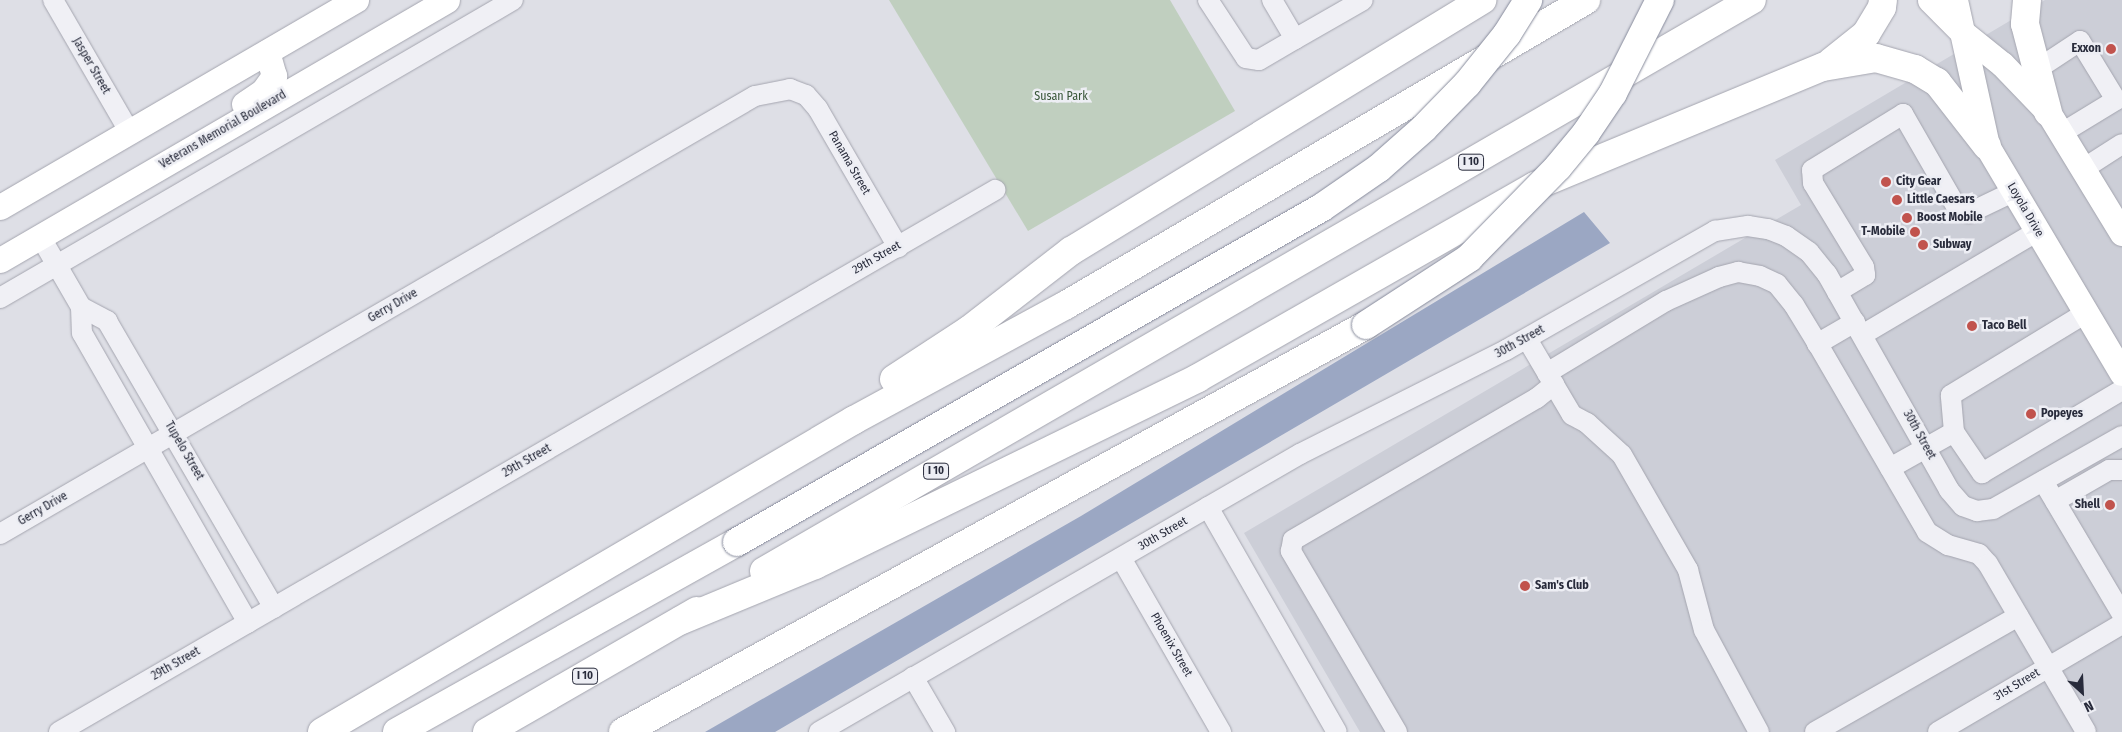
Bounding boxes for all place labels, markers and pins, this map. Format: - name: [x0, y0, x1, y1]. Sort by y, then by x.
- place label: Exxon: [2072, 42, 2101, 56]
- marker: Exxon: [2105, 43, 2117, 55]
- place label: City Gear: [1896, 175, 1941, 189]
- marker: City Gear: [1880, 176, 1892, 188]
- place label: Little Caesars: [1907, 193, 1975, 207]
- marker: Little Caesars: [1891, 194, 1903, 206]
- place label: Boost Mobile: [1917, 211, 1982, 225]
- marker: Boost Mobile: [1901, 212, 1913, 224]
- place label: T-Mobile: [1861, 225, 1905, 239]
- marker: T-Mobile: [1909, 226, 1921, 238]
- place label: Subway: [1933, 238, 1972, 252]
- marker: Subway: [1917, 239, 1929, 251]
- place label: Taco Bell: [1982, 319, 2026, 333]
- marker: Taco Bell: [1966, 320, 1978, 332]
- place label: Popeyes: [2041, 407, 2083, 421]
- marker: Popeyes: [2025, 408, 2037, 420]
- place label: Shell: [2075, 498, 2100, 512]
- marker: Shell: [2104, 499, 2116, 511]
- place label: Sam's Club: [1535, 579, 1589, 593]
- marker: Sam's Club: [1519, 580, 1531, 592]

